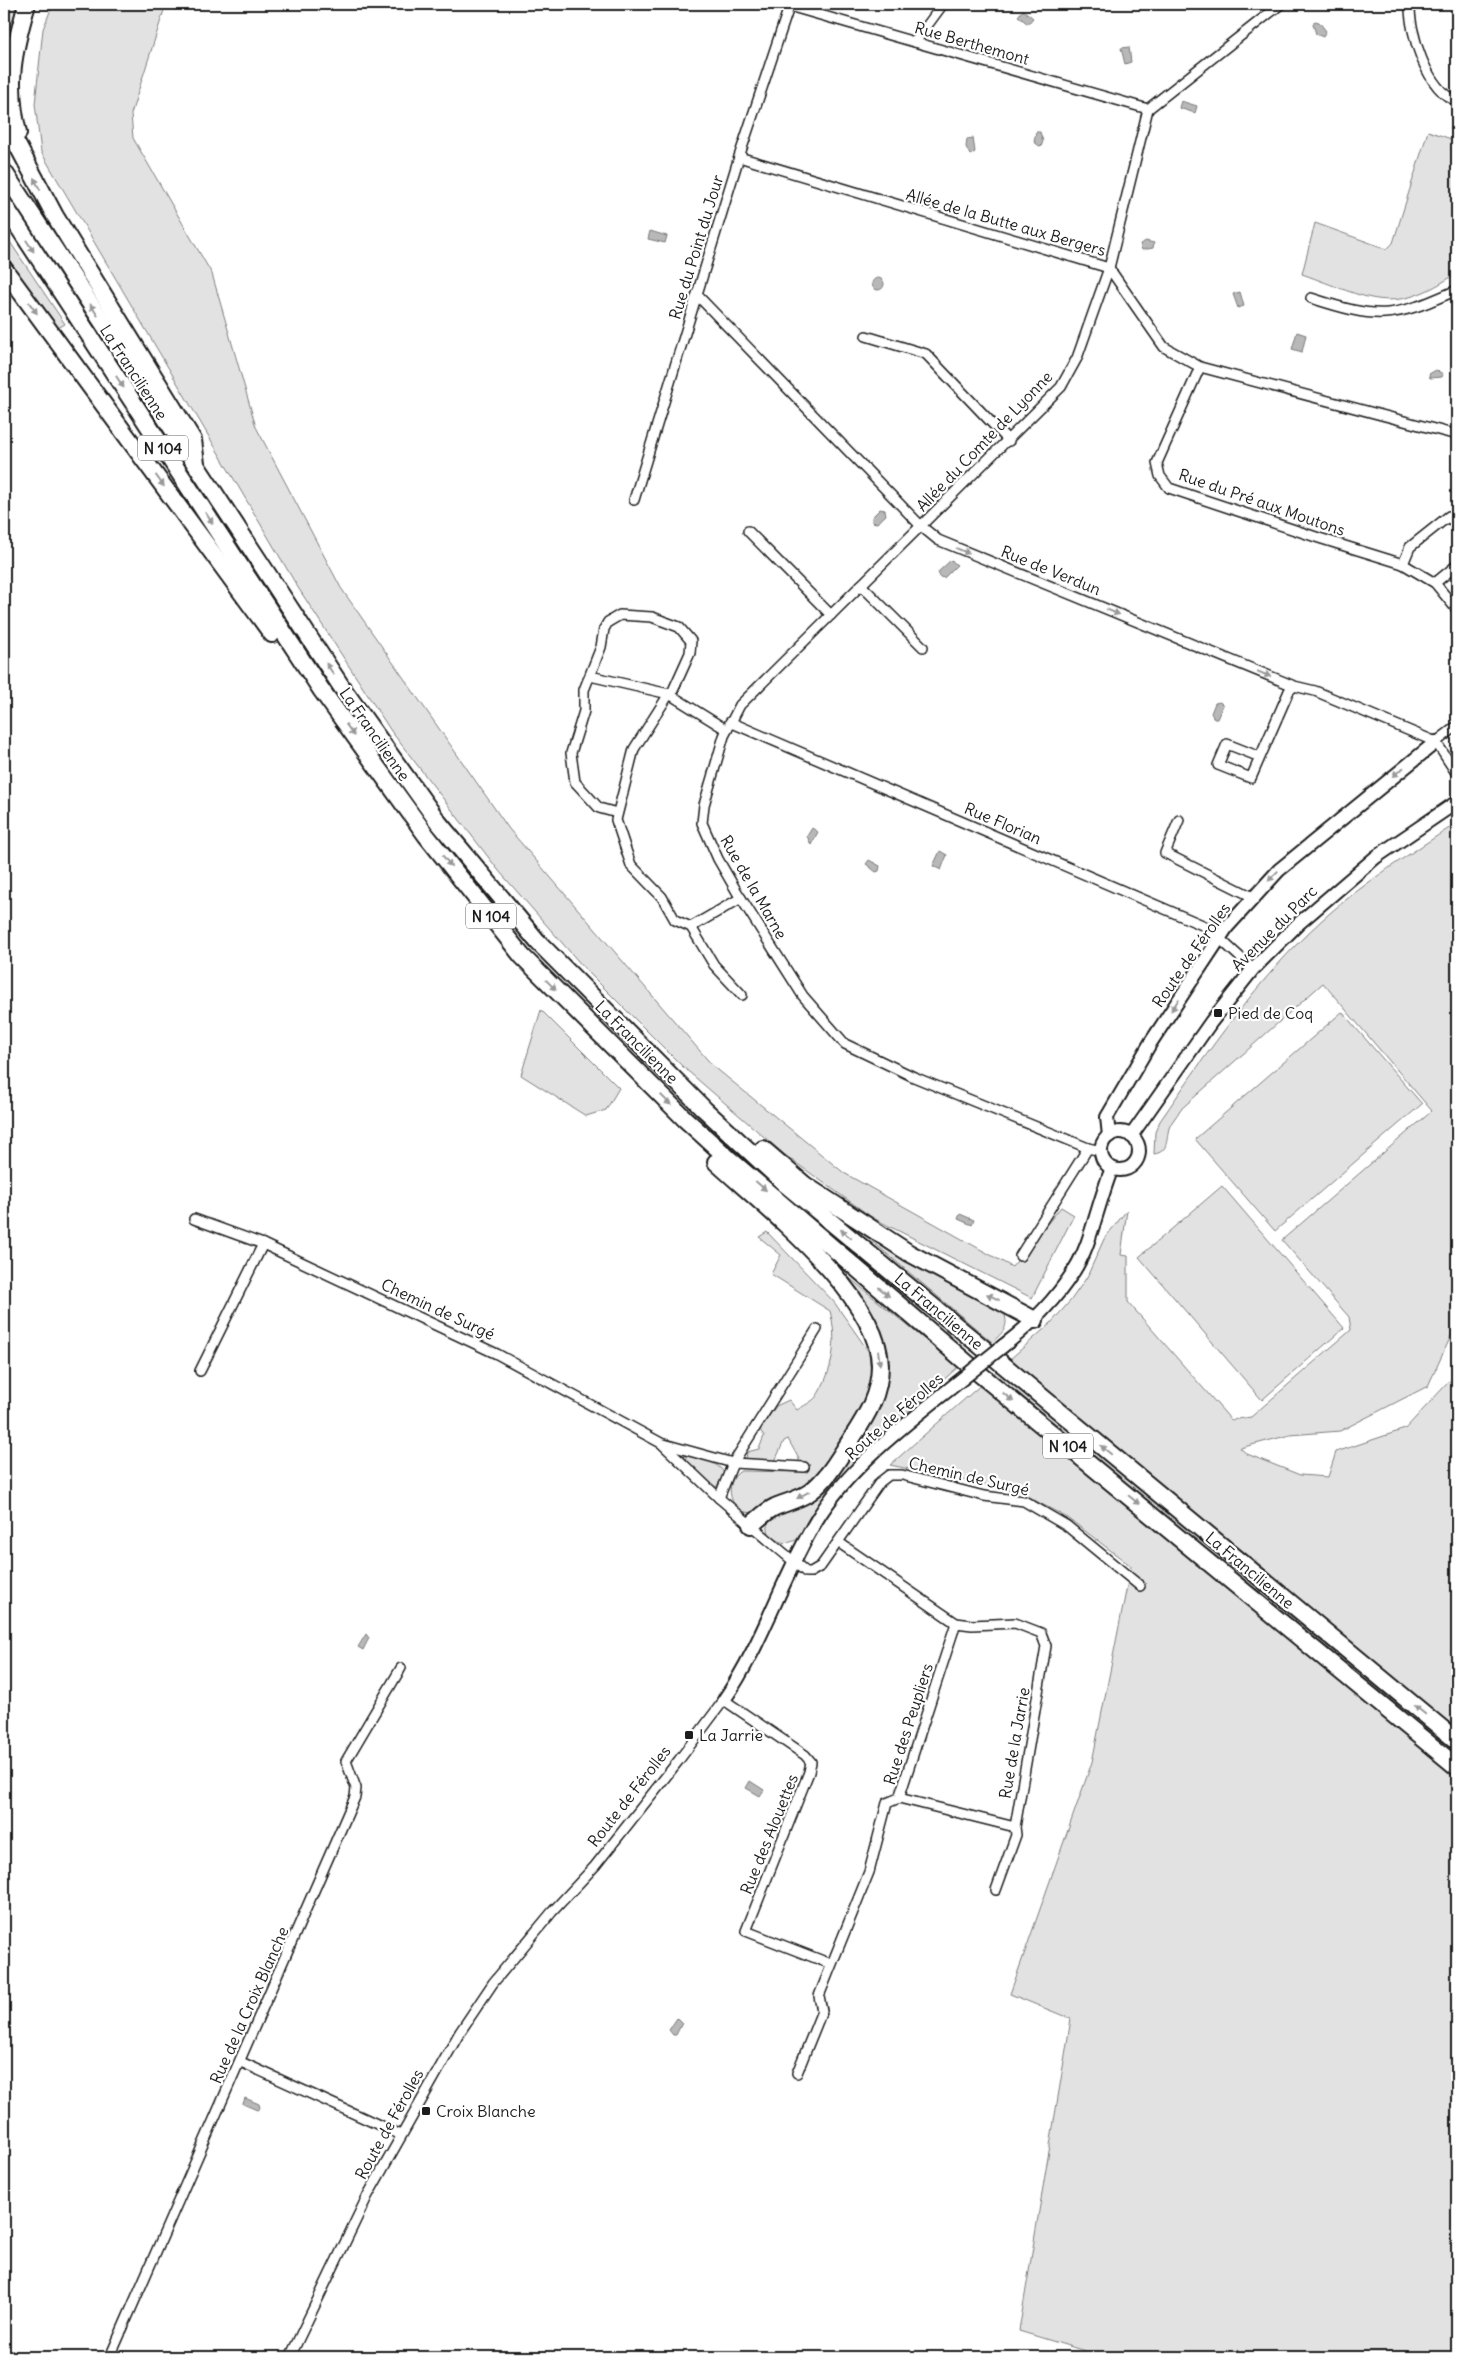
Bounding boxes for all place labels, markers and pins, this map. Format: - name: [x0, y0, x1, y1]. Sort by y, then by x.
- place label: Pied de Coq: [1228, 1003, 1313, 1023]
- marker: Pied de Coq: [1212, 1007, 1224, 1019]
- place label: La Jarrie: [699, 1725, 763, 1745]
- marker: La Jarrie: [683, 1729, 695, 1741]
- place label: Croix Blanche: [436, 2101, 536, 2121]
- marker: Croix Blanche: [420, 2105, 432, 2117]

